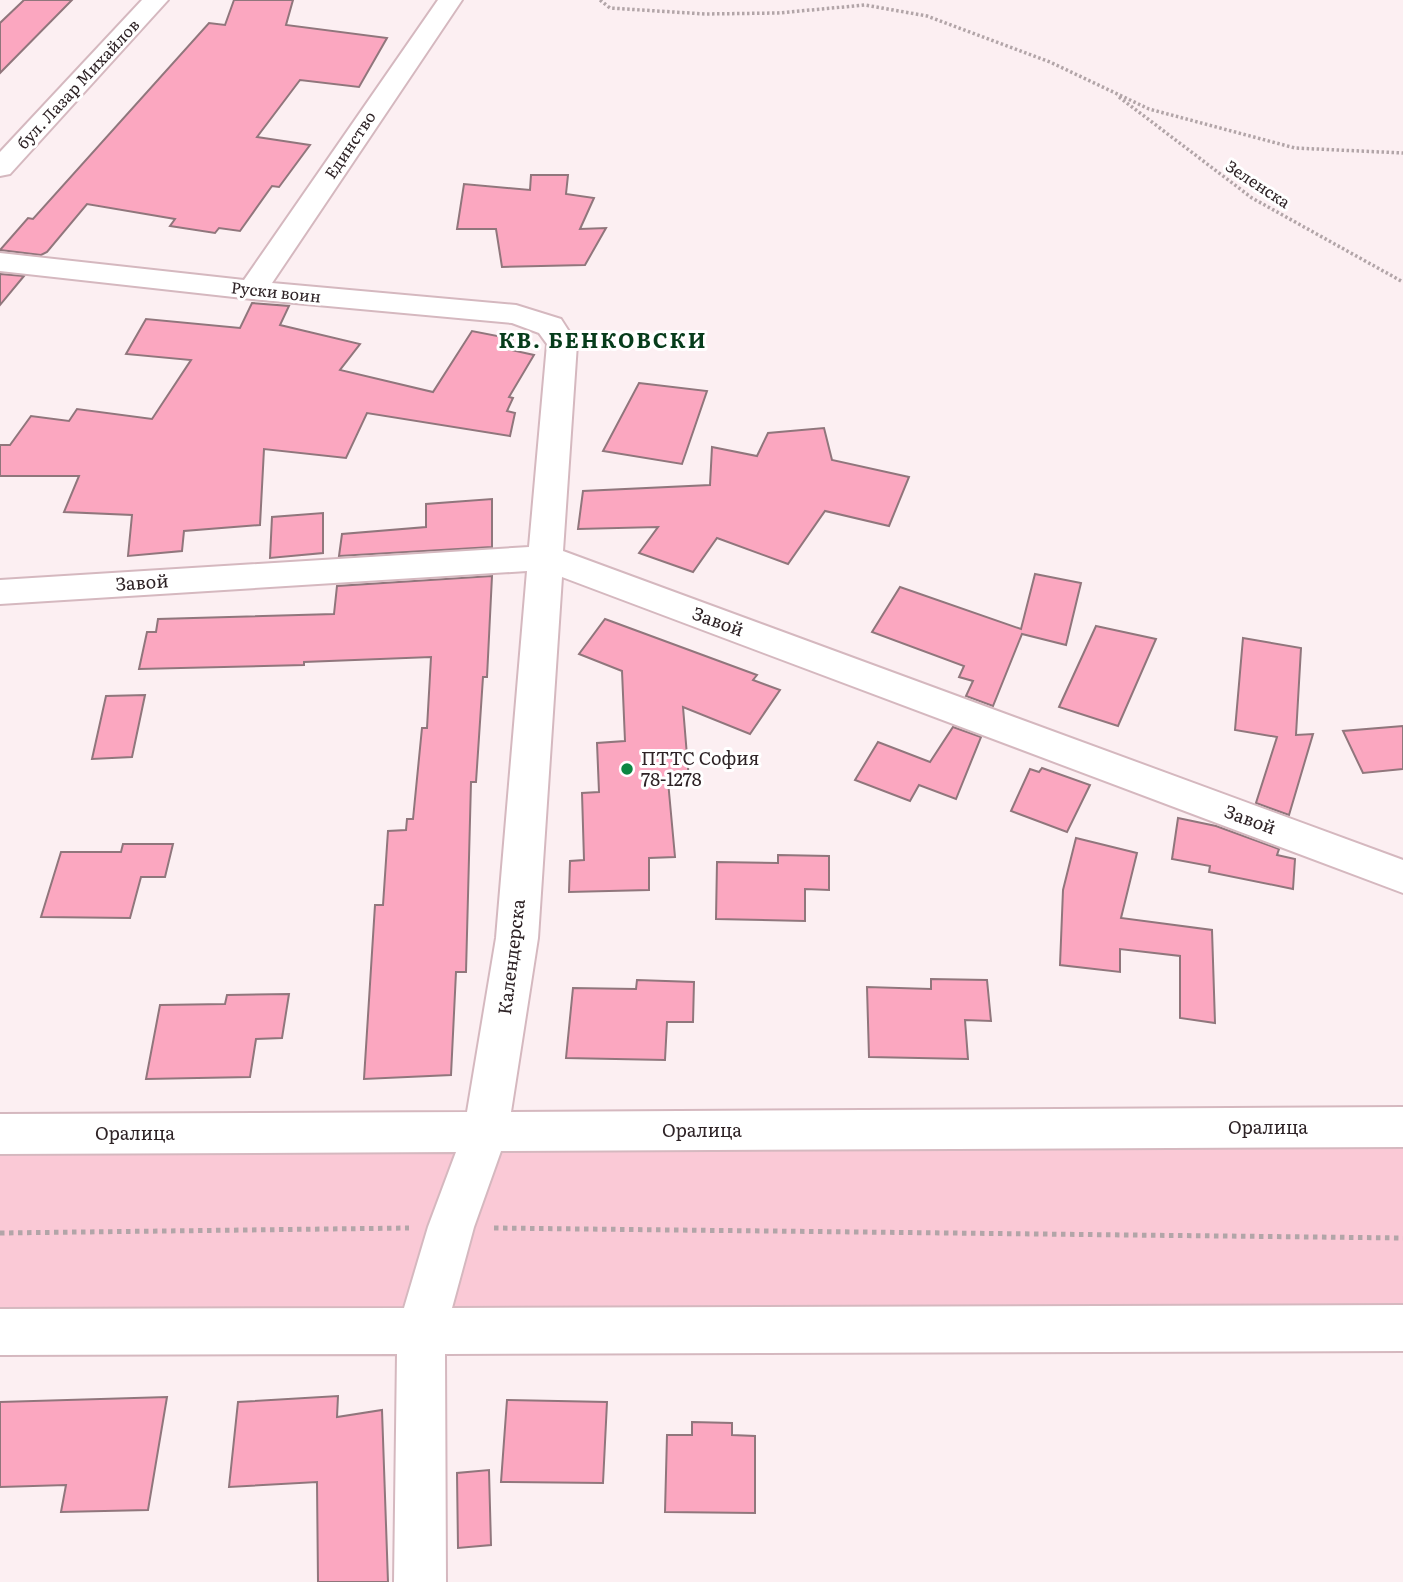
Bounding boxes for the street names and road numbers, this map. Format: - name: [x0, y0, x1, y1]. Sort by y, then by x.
- street label: бул. Лазар Михайлов: [10, 13, 144, 154]
- street label: Единство: [318, 106, 381, 183]
- street label: Зеленска: [1221, 153, 1296, 213]
- street label: Руски воин: [230, 274, 322, 308]
- street label: Завой: [114, 566, 169, 597]
- street label: Завой: [689, 599, 748, 642]
- street label: Завой: [1221, 797, 1280, 840]
- street label: Календерска: [490, 897, 531, 1016]
- street label: Оралица: [1228, 1113, 1308, 1140]
- street label: Оралица: [662, 1116, 742, 1143]
- street label: Оралица: [95, 1119, 175, 1146]

